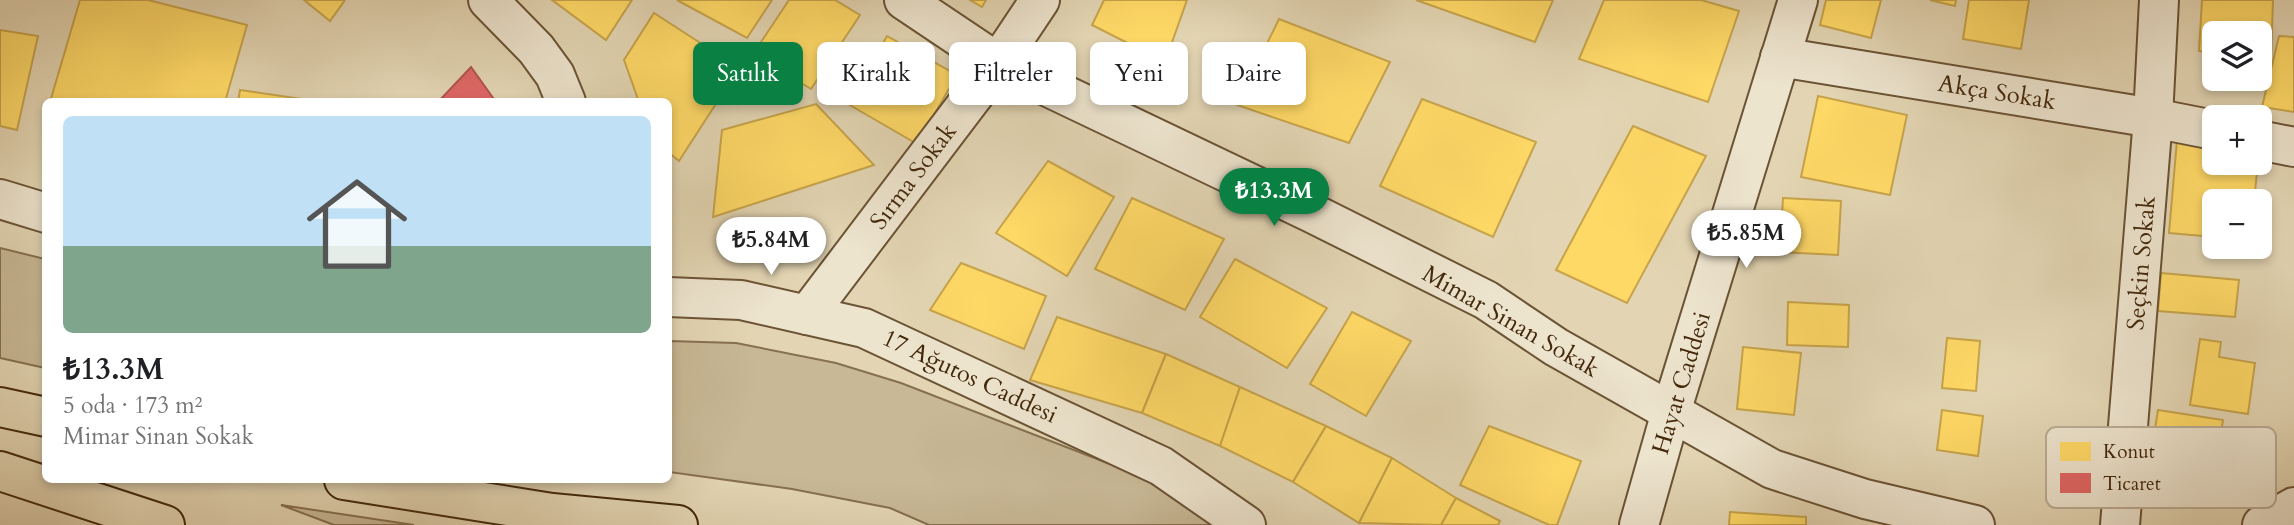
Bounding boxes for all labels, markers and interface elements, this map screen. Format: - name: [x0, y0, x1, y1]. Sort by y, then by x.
- map controls: [2202, 21, 2272, 259]
- button: layers: [2202, 21, 2272, 91]
- chip: Satılık: [693, 42, 803, 105]
- chip: Kiralık: [817, 42, 935, 105]
- chip: Filtreler: [949, 42, 1076, 105]
- chip: Yeni: [1090, 42, 1188, 105]
- chip: Daire: [1202, 42, 1306, 105]
- street label: Akça Sokak: [1936, 67, 2058, 118]
- button: +: [2202, 105, 2272, 175]
- street label: Sırma Sokak: [862, 116, 964, 236]
- icon: home: [294, 161, 420, 287]
- pin: ₺13.3M: [1217, 168, 1331, 228]
- text: ₺13.3M: [1235, 175, 1313, 206]
- button: −: [2202, 189, 2272, 259]
- street label: Seçkin Sokak: [2119, 194, 2164, 332]
- pin: ₺5.85M: [1689, 210, 1803, 270]
- text: ₺5.85M: [1707, 217, 1785, 248]
- pin: ₺5.84M: [714, 218, 828, 277]
- text: ₺5.84M: [732, 224, 810, 255]
- street label: Mimar Sinan Sokak: [1416, 257, 1605, 386]
- street label: Hayat Caddesi: [1644, 308, 1719, 458]
- street label: 17 Ağutos Caddesi: [877, 321, 1063, 432]
- text: ₺13.3M: [63, 349, 164, 390]
- text: 5 oda · 173 m²: [63, 390, 202, 421]
- text: Mimar Sinan Sokak: [63, 421, 254, 452]
- legend: [2046, 427, 2276, 508]
- text: Konut: [2103, 439, 2155, 465]
- text: Ticaret: [2103, 471, 2161, 497]

